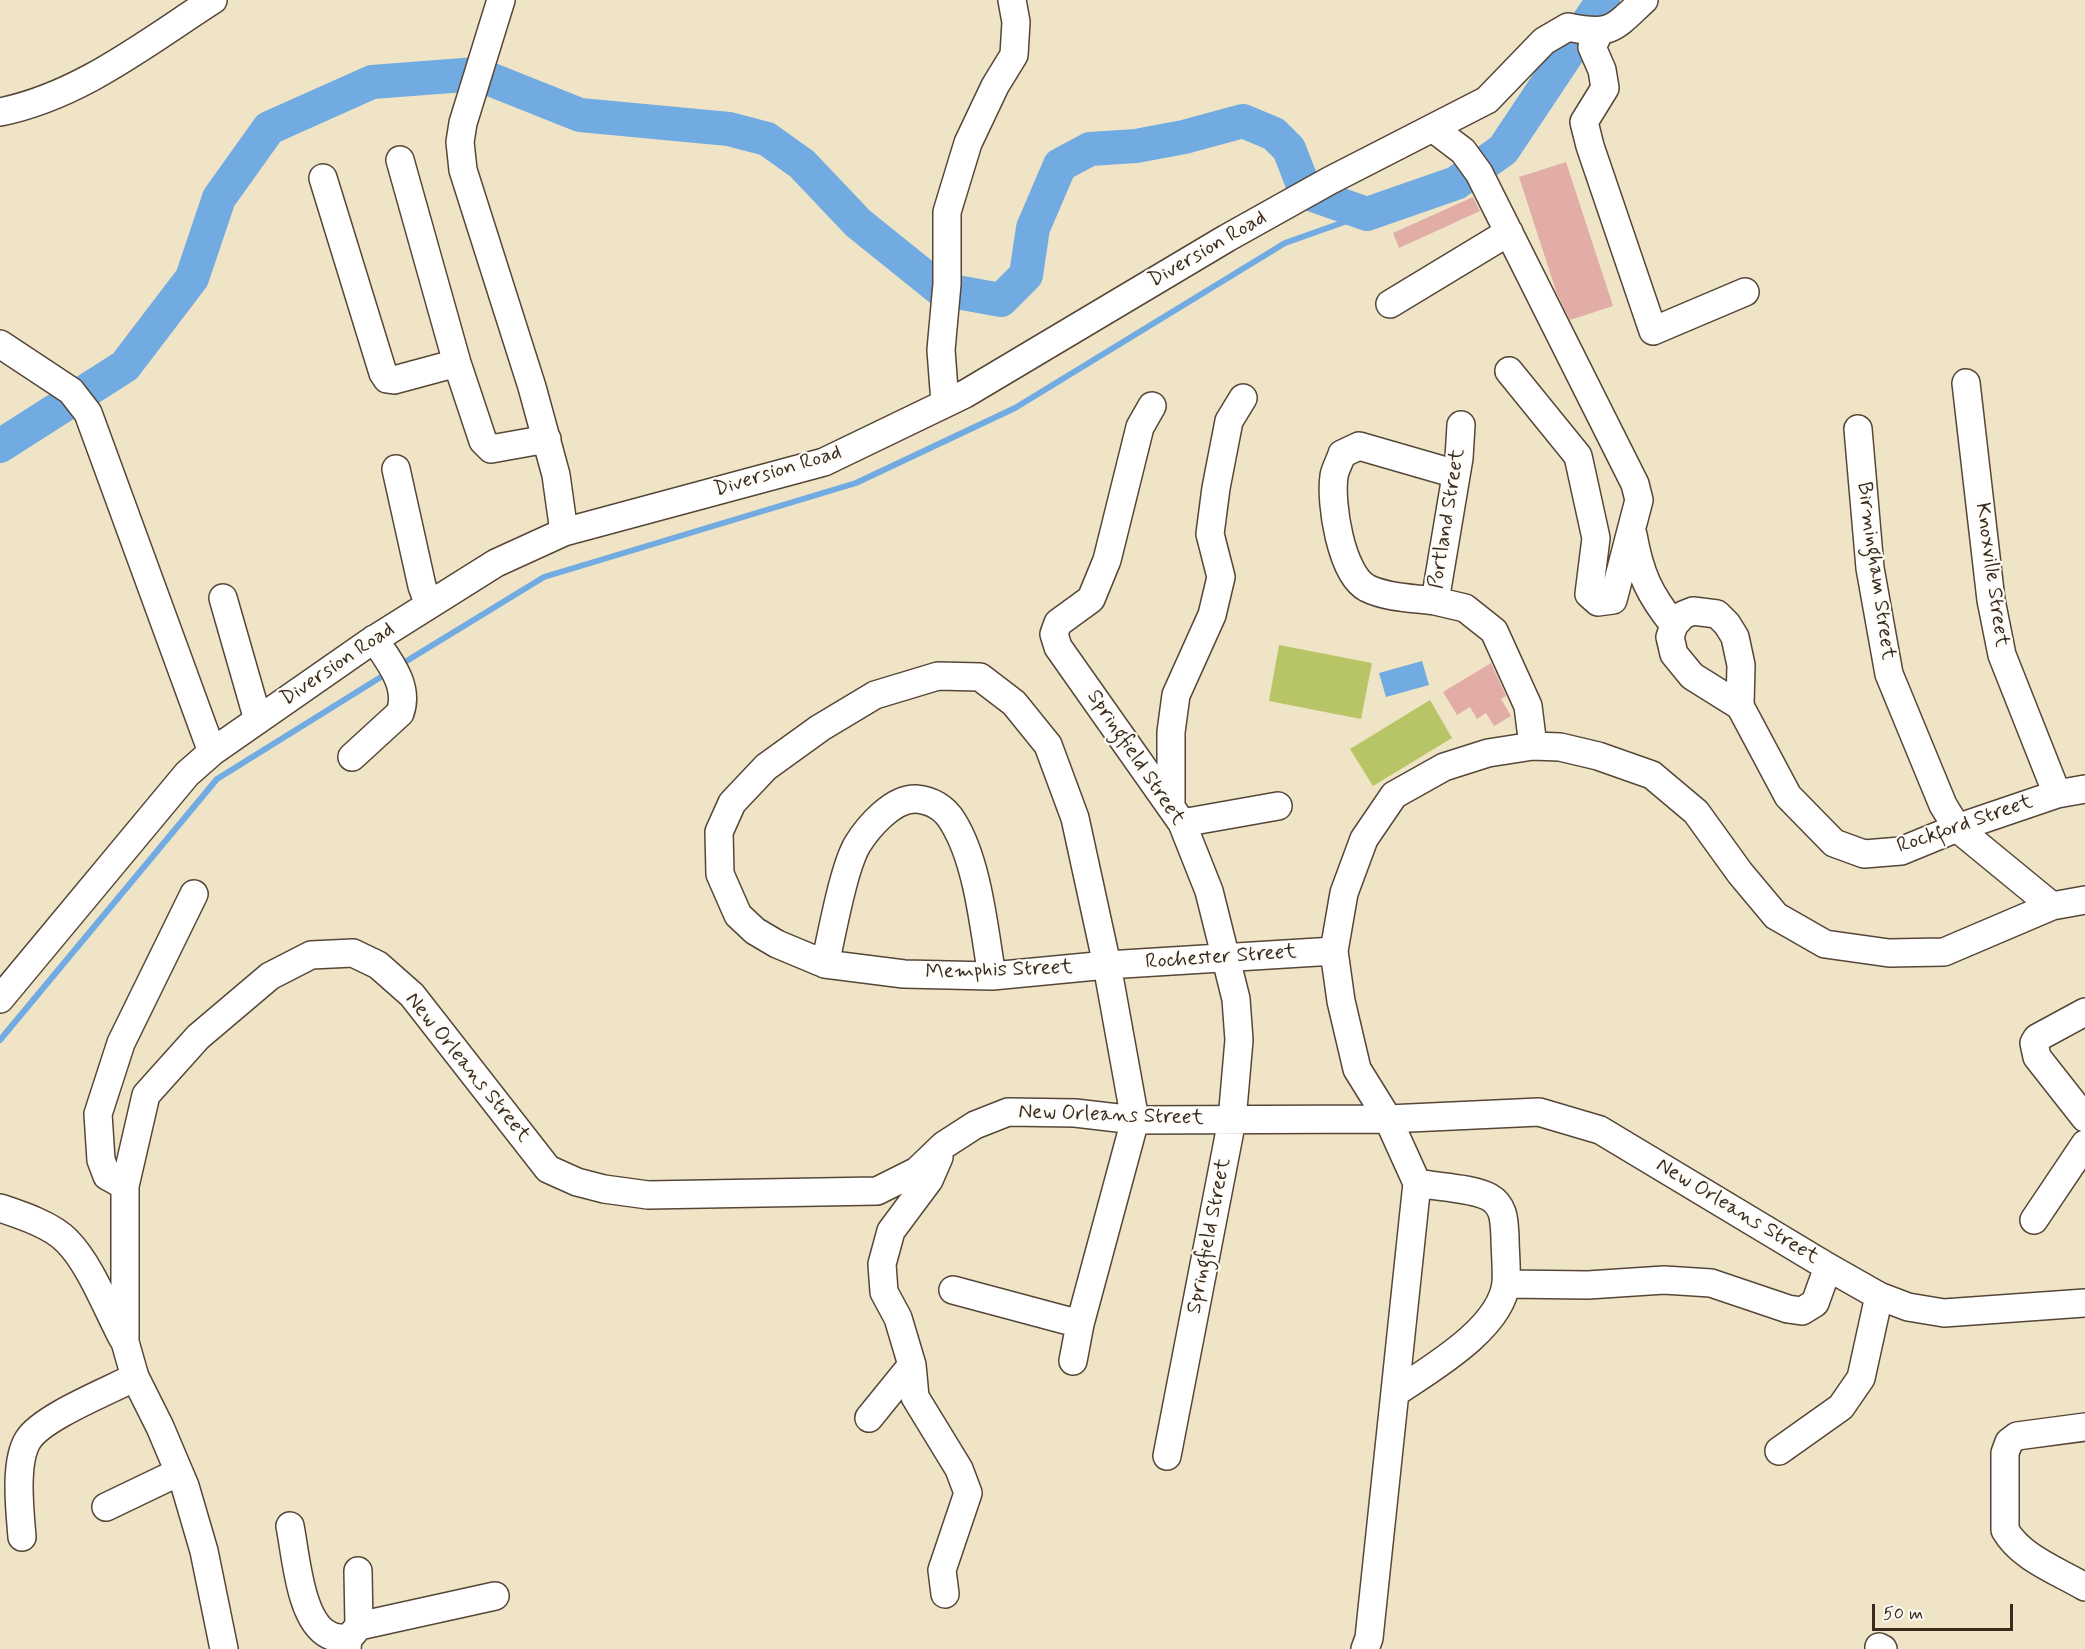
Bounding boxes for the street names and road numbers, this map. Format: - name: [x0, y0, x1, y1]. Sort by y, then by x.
- street label: Diversion Road: [1145, 206, 1271, 294]
- street label: Diversion Road: [711, 441, 845, 503]
- street label: Portland Street: [1424, 447, 1472, 591]
- street label: Birmingham Street: [1850, 480, 1900, 662]
- street label: Knoxville Street: [1968, 501, 2014, 649]
- street label: Diversion Road: [276, 618, 400, 712]
- street label: Springfield Street: [1080, 685, 1190, 831]
- street label: Rockford Street: [1894, 790, 2036, 860]
- street label: Rochester Street: [1145, 940, 1297, 976]
- street label: Memphis Street: [925, 956, 1073, 986]
- street label: New Orleans Street: [399, 988, 535, 1148]
- street label: New Orleans Street: [1018, 1100, 1204, 1132]
- street label: New Orleans Street: [1651, 1153, 1823, 1271]
- street label: Springfield Street: [1183, 1156, 1237, 1316]

